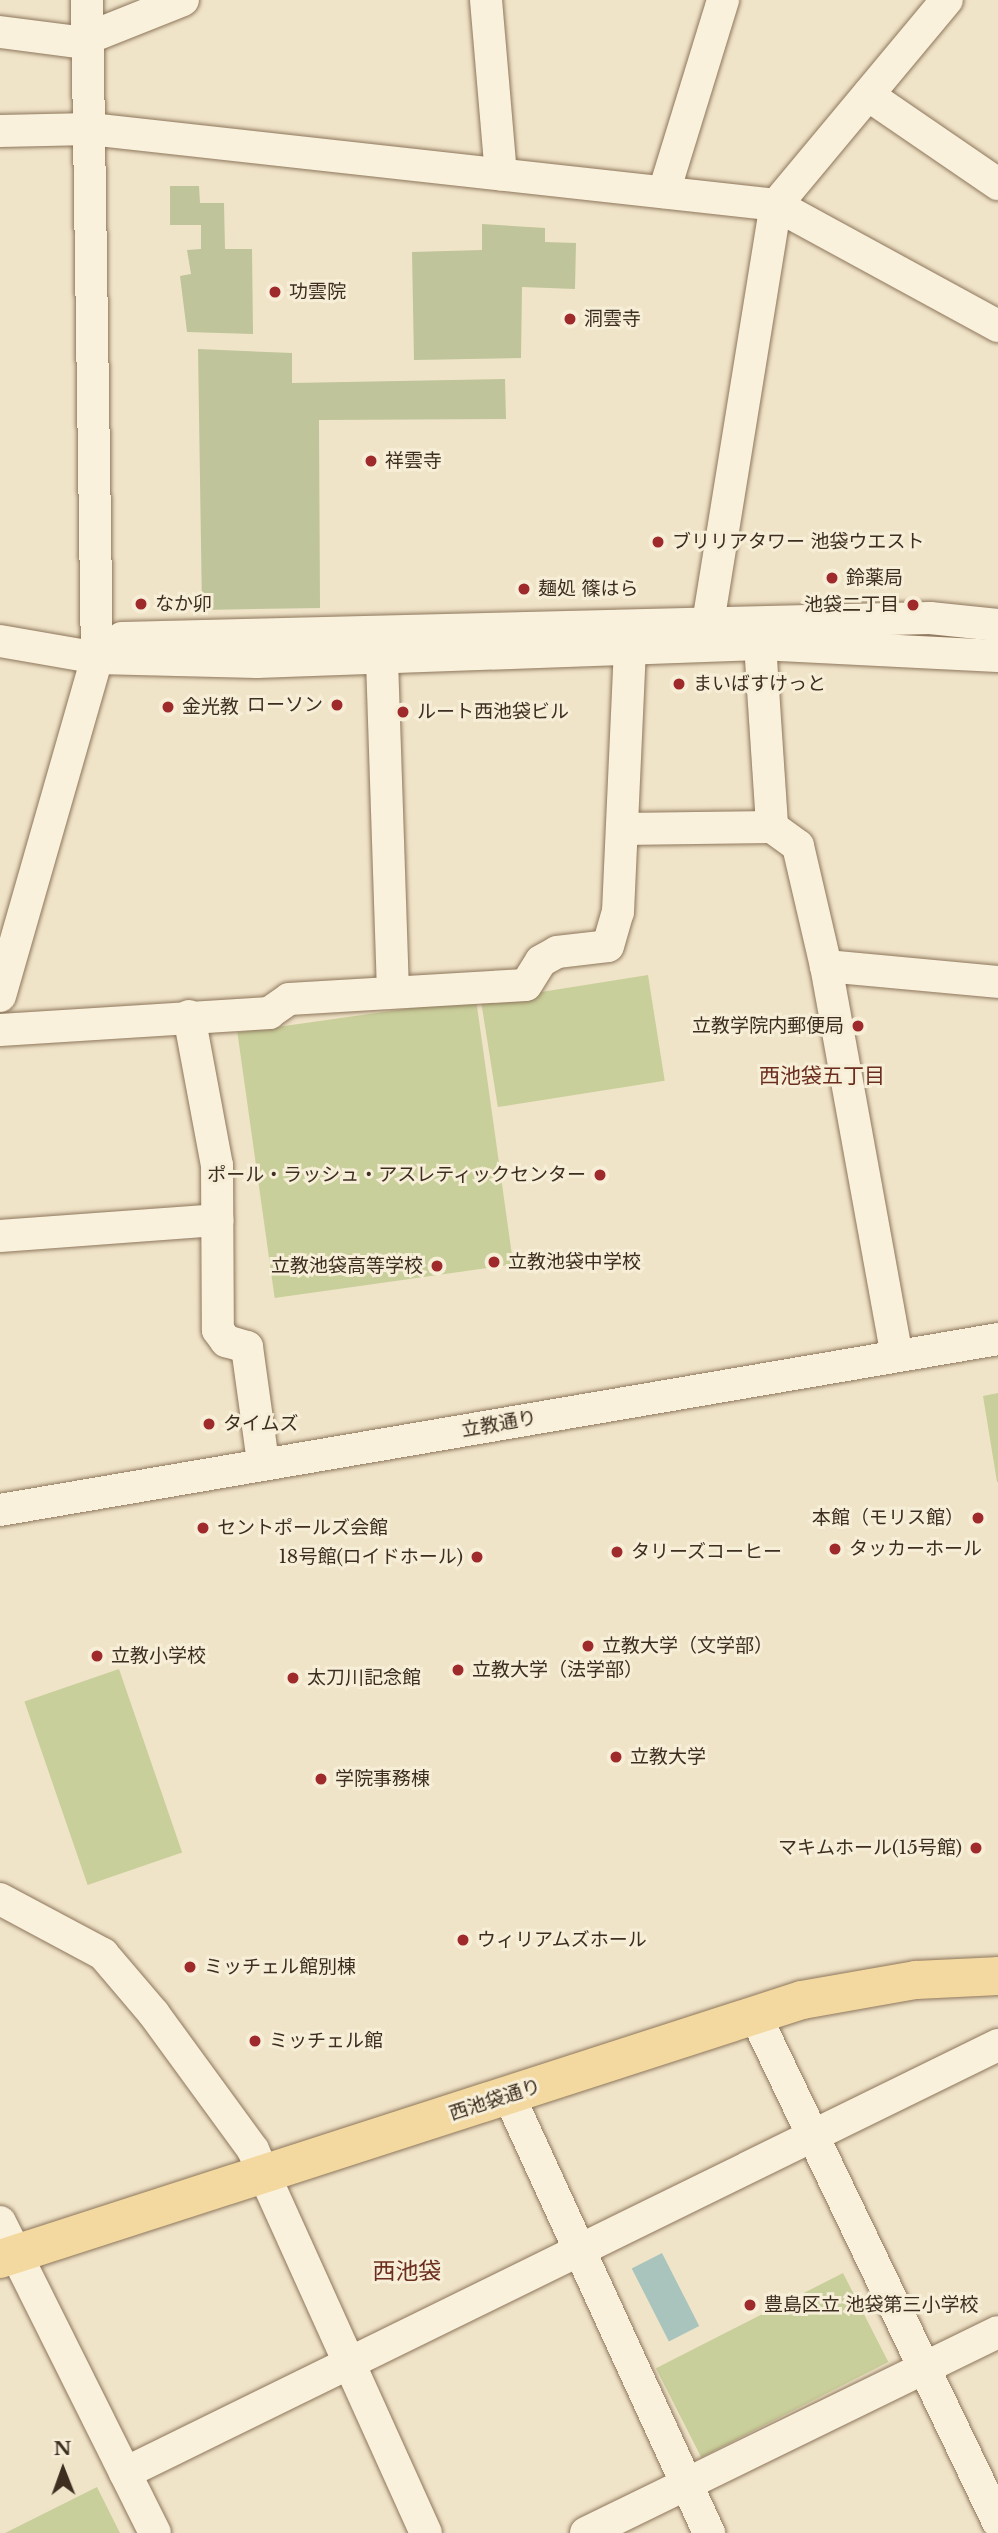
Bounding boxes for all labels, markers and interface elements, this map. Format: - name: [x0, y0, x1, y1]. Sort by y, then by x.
- place label: 功雲院: [289, 281, 346, 303]
- marker: 功雲院: [267, 284, 283, 300]
- place label: 洞雲寺: [584, 308, 641, 330]
- marker: 洞雲寺: [562, 311, 578, 327]
- place label: 祥雲寺: [385, 450, 442, 472]
- marker: 祥雲寺: [363, 453, 379, 469]
- place label: ブリリアタワー 池袋ウエスト: [672, 531, 924, 553]
- marker: ブリリアタワー 池袋ウエスト: [650, 534, 666, 550]
- place label: 鈴薬局: [846, 567, 903, 589]
- marker: 鈴薬局: [824, 570, 840, 586]
- place label: 麺処 篠はら: [538, 578, 638, 600]
- marker: 麺処 篠はら: [516, 581, 532, 597]
- place label: なか卯: [155, 593, 212, 615]
- place label: 池袋二丁目: [804, 594, 899, 616]
- marker: なか卯: [133, 596, 149, 612]
- marker: 池袋二丁目: [905, 597, 921, 613]
- place label: まいばすけっと: [693, 673, 826, 695]
- marker: まいばすけっと: [671, 676, 687, 692]
- place label: ローソン: [247, 694, 323, 716]
- place label: 金光教: [182, 696, 239, 718]
- marker: ローソン: [329, 697, 345, 713]
- marker: 金光教: [160, 699, 176, 715]
- place label: ルート西池袋ビル: [417, 701, 569, 723]
- marker: ルート西池袋ビル: [395, 704, 411, 720]
- place label: 立教学院内郵便局: [692, 1015, 844, 1037]
- marker: 立教学院内郵便局: [850, 1018, 866, 1034]
- district label: 西池袋五丁目: [759, 1063, 885, 1089]
- place label: ポール・ラッシュ・アスレティックセンター: [206, 1164, 586, 1186]
- marker: ポール・ラッシュ・アスレティックセンター: [592, 1167, 608, 1183]
- place label: 立教池袋中学校: [508, 1251, 641, 1273]
- marker: 立教池袋中学校: [486, 1254, 502, 1270]
- place label: 立教池袋高等学校: [271, 1255, 423, 1277]
- marker: 立教池袋高等学校: [429, 1258, 445, 1274]
- street label: 立教通り: [460, 1406, 538, 1442]
- place label: タイムズ: [223, 1413, 299, 1435]
- marker: タイムズ: [201, 1416, 217, 1432]
- place label: 本館（モリス館）: [812, 1507, 964, 1529]
- marker: 本館（モリス館）: [970, 1510, 986, 1526]
- place label: セントポールズ会館: [217, 1517, 388, 1539]
- marker: セントポールズ会館: [195, 1520, 211, 1536]
- place label: タッカーホール: [849, 1538, 982, 1560]
- place label: タリーズコーヒー: [631, 1541, 783, 1563]
- marker: タッカーホール: [827, 1541, 843, 1557]
- marker: タリーズコーヒー: [609, 1544, 625, 1560]
- place label: 18号館(ロイドホール): [278, 1546, 463, 1568]
- marker: 18号館(ロイドホール): [469, 1549, 485, 1565]
- place label: 立教大学（文学部）: [602, 1635, 773, 1657]
- marker: 立教大学（文学部）: [580, 1638, 596, 1654]
- place label: 立教小学校: [111, 1645, 206, 1667]
- marker: 立教小学校: [89, 1648, 105, 1664]
- place label: 立教大学（法学部）: [472, 1659, 643, 1681]
- marker: 立教大学（法学部）: [450, 1662, 466, 1678]
- place label: 太刀川記念館: [307, 1667, 421, 1689]
- marker: 太刀川記念館: [285, 1670, 301, 1686]
- place label: 立教大学: [630, 1746, 706, 1768]
- marker: 立教大学: [608, 1749, 624, 1765]
- place label: 学院事務棟: [335, 1768, 430, 1790]
- marker: 学院事務棟: [313, 1771, 329, 1787]
- place label: マキムホール(15号館): [778, 1837, 962, 1859]
- marker: マキムホール(15号館): [968, 1840, 984, 1856]
- place label: ウィリアムズホール: [477, 1929, 648, 1951]
- marker: ウィリアムズホール: [455, 1932, 471, 1948]
- place label: ミッチェル館別棟: [204, 1956, 356, 1978]
- marker: ミッチェル館別棟: [182, 1959, 198, 1975]
- place label: ミッチェル館: [269, 2030, 383, 2052]
- marker: ミッチェル館: [247, 2033, 263, 2049]
- street label: 西池袋通り: [446, 2074, 544, 2126]
- district label: 西池袋: [373, 2257, 441, 2285]
- place label: 豊島区立 池袋第三小学校: [764, 2294, 978, 2316]
- marker: 豊島区立 池袋第三小学校: [742, 2297, 758, 2313]
- north arrow: [28, 2435, 98, 2505]
- text: N: [53, 2437, 72, 2460]

